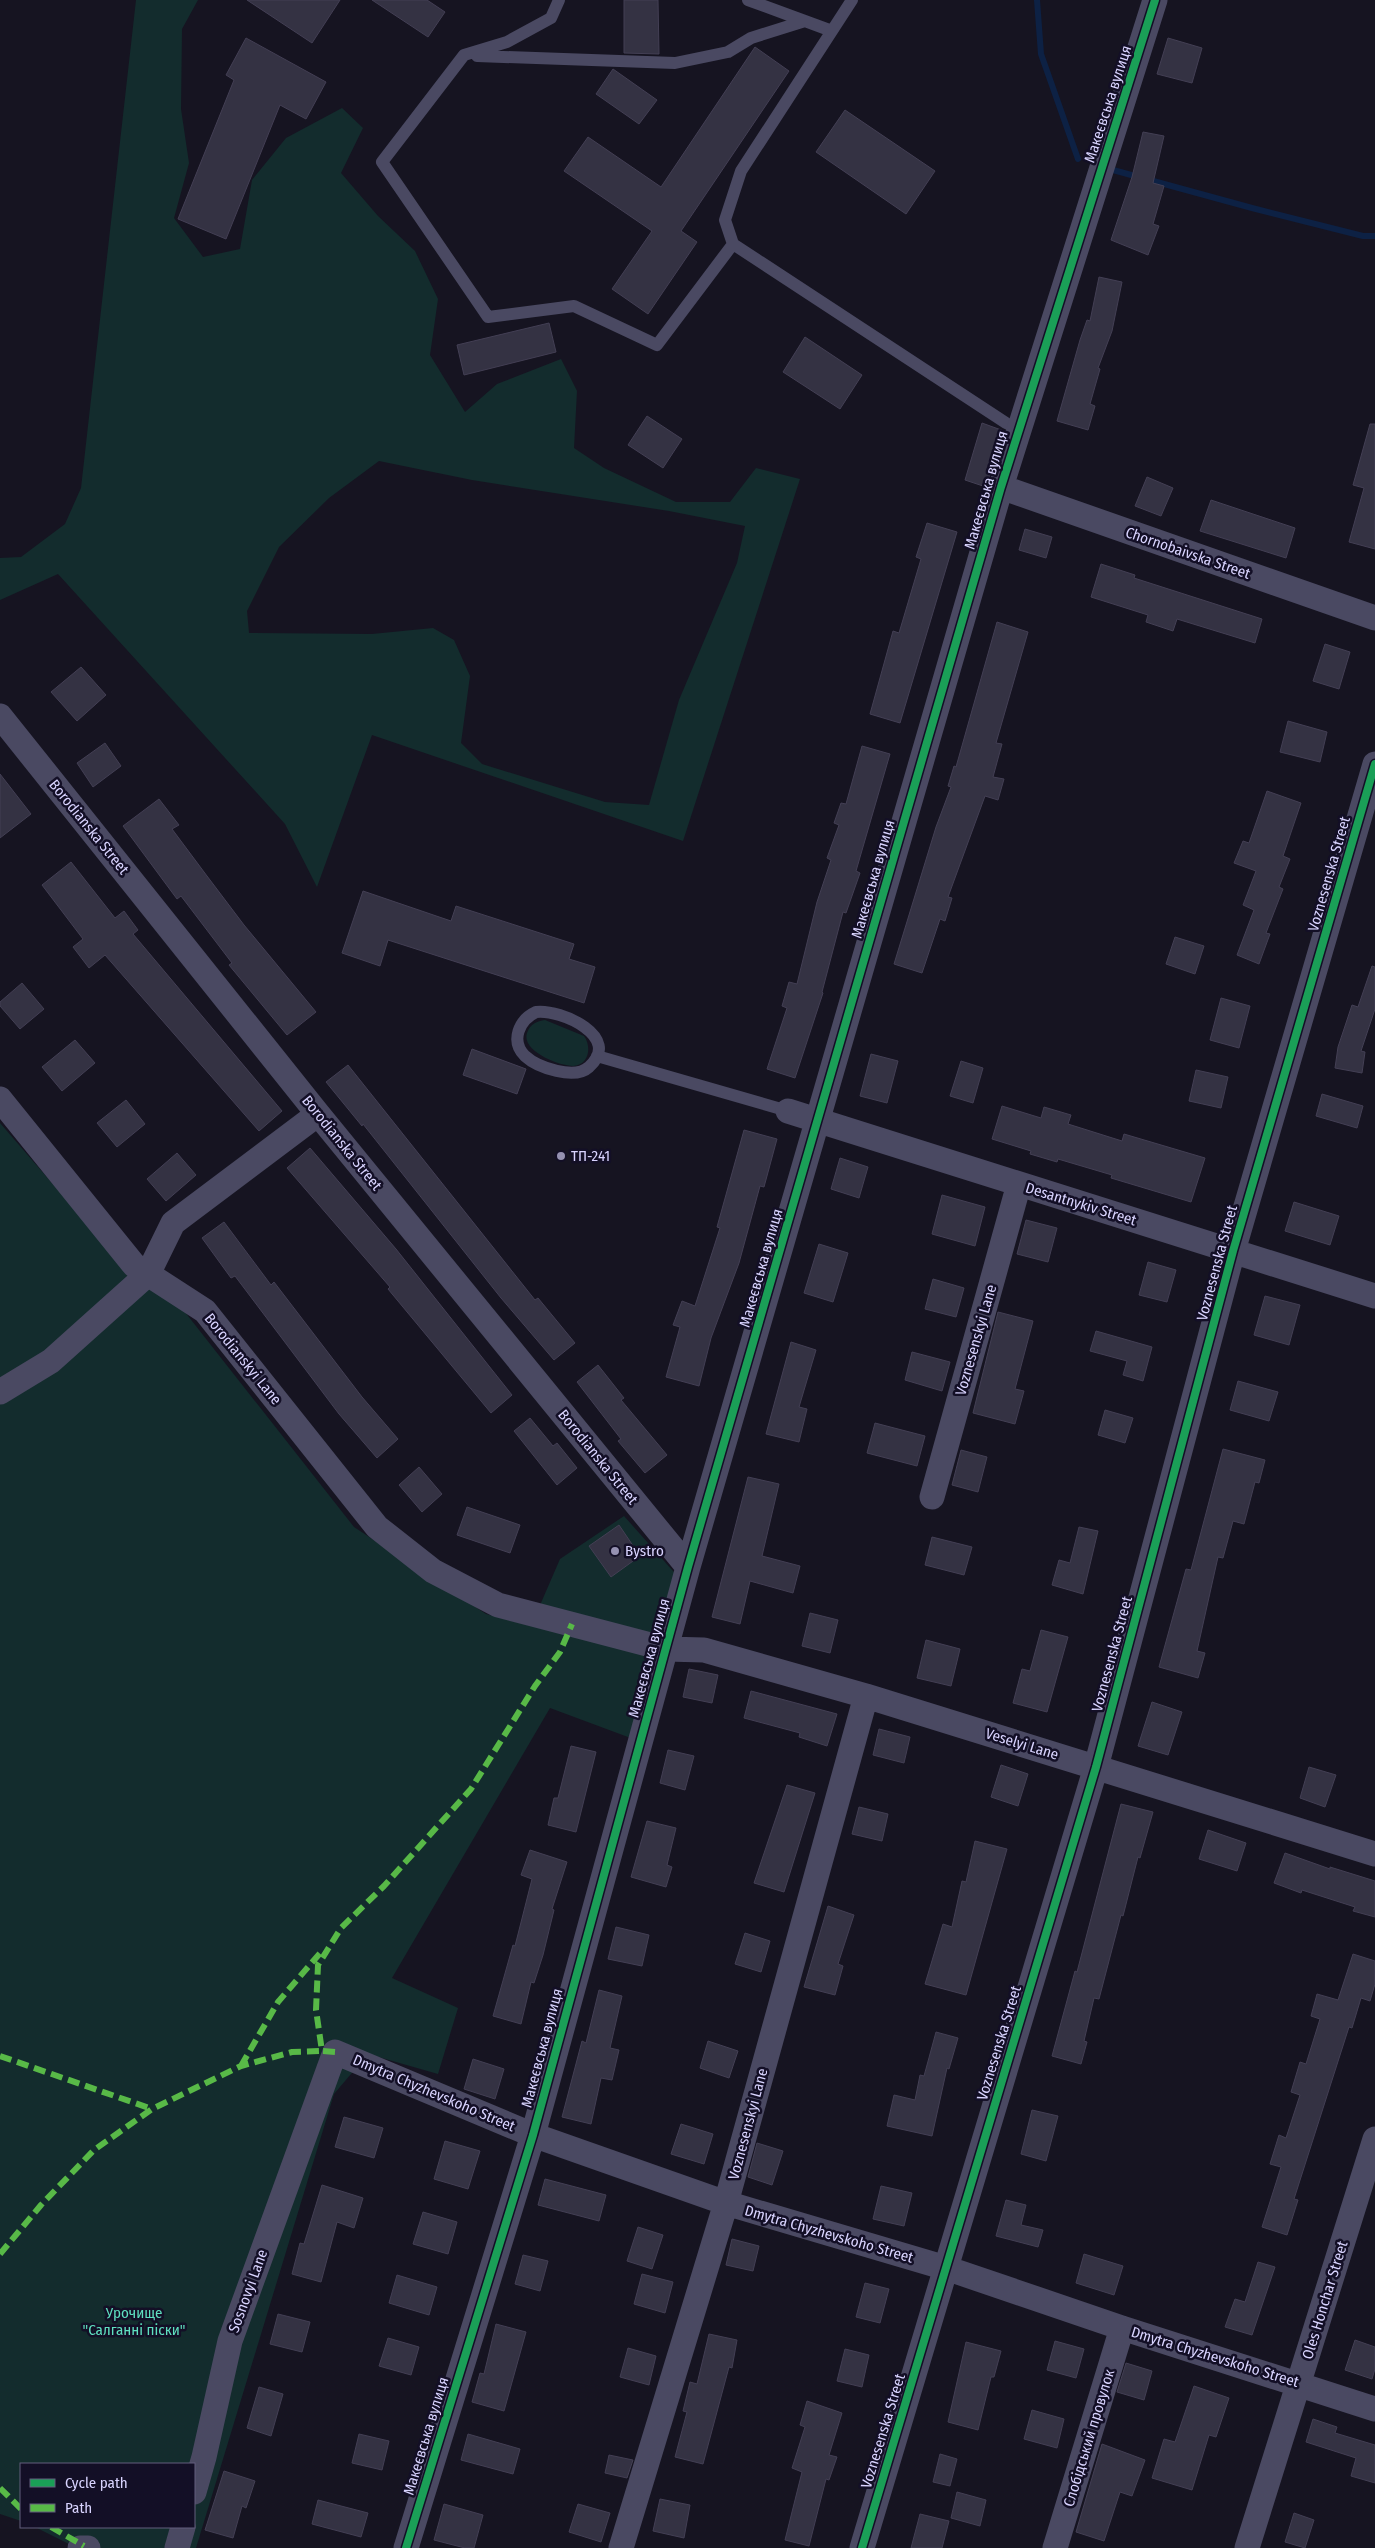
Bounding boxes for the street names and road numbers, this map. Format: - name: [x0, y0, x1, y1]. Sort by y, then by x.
- street label: Макеєвська вулиця: [1081, 43, 1135, 165]
- street label: Макеєвська вулиця: [960, 429, 1012, 551]
- street label: Chornobaivska Street: [1123, 523, 1253, 583]
- street label: Borodianska Street: [45, 776, 133, 878]
- street label: Voznesenska Street: [1304, 814, 1354, 934]
- street label: Макеєвська вулиця: [847, 818, 899, 940]
- street label: Borodianska Street: [298, 1092, 386, 1194]
- street label: Desantnykiv Street: [1023, 1179, 1139, 1229]
- street label: Voznesenska Street: [1193, 1203, 1241, 1323]
- street label: Макеєвська вулиця: [735, 1207, 787, 1329]
- street label: Voznesenskyi Lane: [952, 1282, 1000, 1398]
- street label: Borodianskyi Lane: [201, 1310, 285, 1408]
- street label: Borodianska Street: [554, 1406, 642, 1508]
- street label: Voznesenska Street: [1088, 1594, 1136, 1714]
- street label: Макеєвська вулиця: [624, 1597, 674, 1719]
- street label: Veselyi Lane: [983, 1724, 1061, 1764]
- street label: Voznesenska Street: [973, 1983, 1025, 2103]
- street label: Макеєвська вулиця: [517, 1987, 567, 2109]
- street label: Dmytra Chyzhevskoho Street: [350, 2051, 518, 2135]
- street label: Voznesenskyi Lane: [724, 2066, 772, 2182]
- street label: Dmytra Chyzhevskoho Street: [743, 2201, 915, 2267]
- street label: Oles Honchar Street: [1298, 2239, 1352, 2361]
- street label: Sosnovyi Lane: [225, 2247, 271, 2335]
- street label: Dmytra Chyzhevskoho Street: [1129, 2323, 1301, 2391]
- street label: Слобідський провулок: [1060, 2367, 1118, 2509]
- street label: Voznesenska Street: [857, 2371, 909, 2491]
- street label: Макеєвська вулиця: [399, 2375, 453, 2497]

